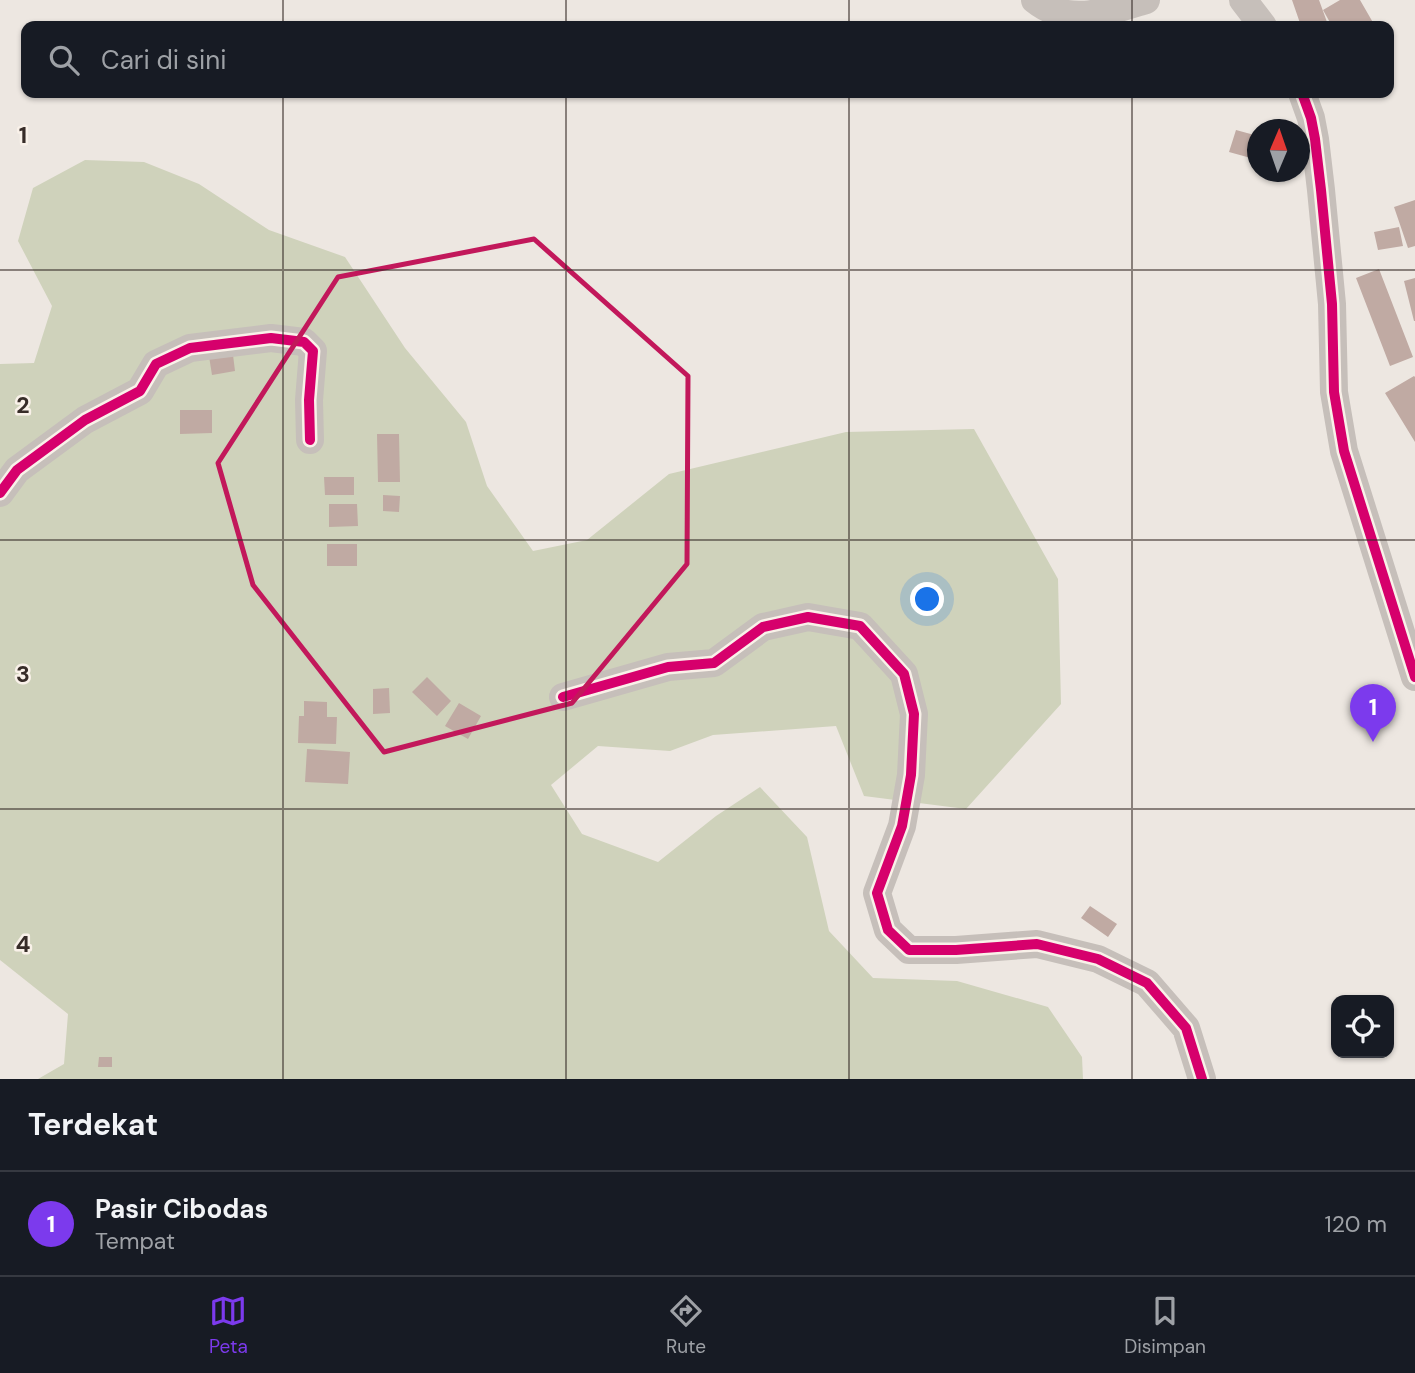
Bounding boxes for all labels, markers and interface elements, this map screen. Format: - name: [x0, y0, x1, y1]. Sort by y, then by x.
- search box: [21, 21, 1394, 98]
- icon: search: [45, 41, 83, 79]
- text: Cari di sini: [101, 43, 226, 77]
- north arrow: [1247, 119, 1310, 182]
- text: 1: [19, 120, 27, 150]
- text: 2: [16, 390, 30, 420]
- your location: [910, 582, 944, 616]
- text: 3: [16, 659, 30, 689]
- pin: 1: [1350, 684, 1396, 742]
- text: 4: [16, 929, 31, 959]
- map controls: [1331, 995, 1394, 1058]
- button: locate: [1331, 995, 1394, 1058]
- text: Terdekat: [28, 1105, 158, 1144]
- text: Pasir Cibodas: [95, 1192, 268, 1226]
- text: 1: [47, 1209, 55, 1239]
- text: 120 m: [1324, 1209, 1387, 1239]
- text: Tempat: [95, 1226, 175, 1256]
- tab: Peta: [209, 1292, 248, 1359]
- tab: Rute: [666, 1292, 706, 1359]
- tab: Disimpan: [1124, 1292, 1206, 1359]

